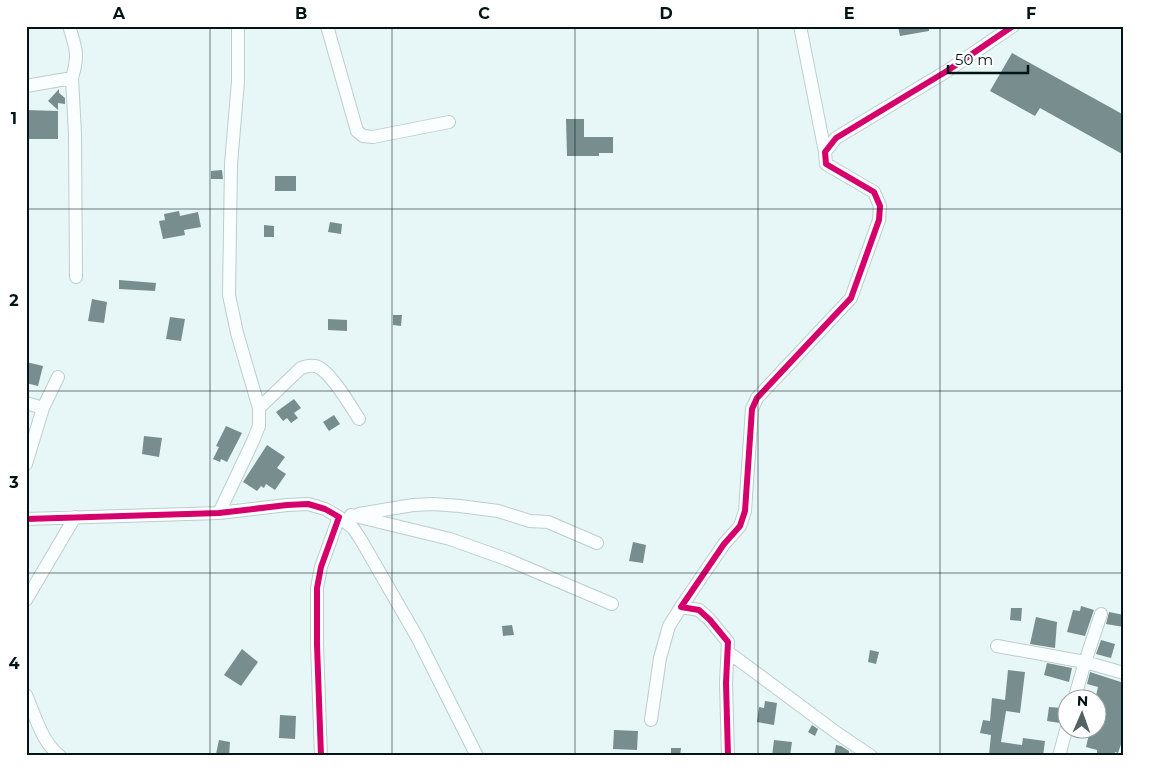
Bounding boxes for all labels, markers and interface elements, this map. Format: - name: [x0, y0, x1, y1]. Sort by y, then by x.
- text: A: [112, 4, 126, 23]
- text: B: [295, 4, 307, 23]
- text: C: [478, 4, 490, 23]
- text: D: [659, 4, 673, 23]
- text: E: [844, 4, 854, 23]
- text: F: [1026, 4, 1036, 23]
- scale bar: [948, 42, 1028, 74]
- text: 50 m: [955, 50, 993, 69]
- text: 1: [11, 109, 17, 128]
- text: 2: [9, 291, 19, 310]
- text: 3: [8, 473, 19, 492]
- text: 4: [8, 654, 20, 673]
- north arrow: [1058, 690, 1108, 740]
- text: N: [1076, 692, 1088, 710]

